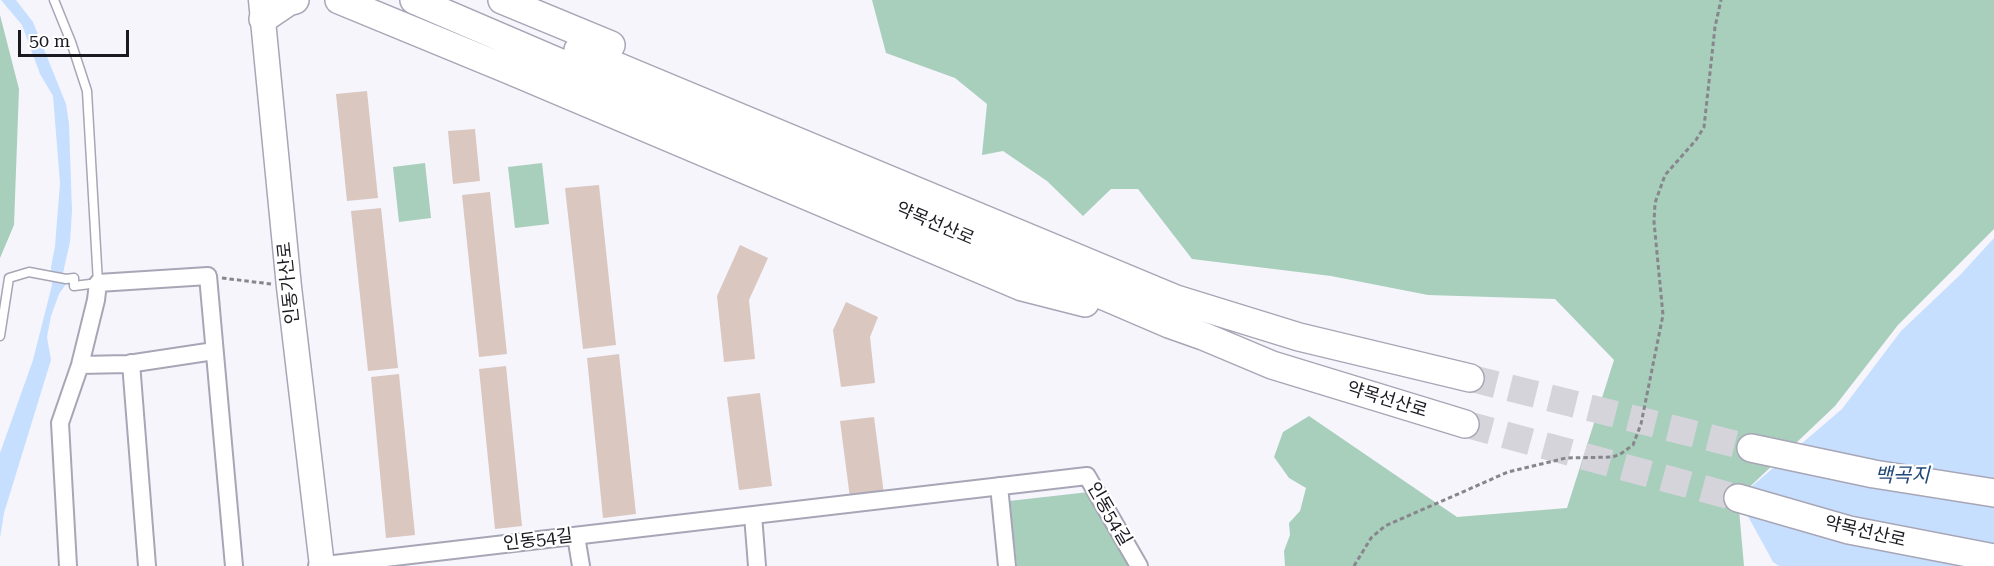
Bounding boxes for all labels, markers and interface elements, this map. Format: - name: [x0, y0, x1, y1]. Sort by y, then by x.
- scale bar: [21, 18, 132, 56]
- text: 50 m: [29, 30, 70, 51]
- street label: 약목선산로: [893, 198, 977, 250]
- street label: 인동가산로: [274, 241, 304, 325]
- street label: 약목선산로: [1344, 378, 1430, 422]
- water label: 백곡지: [1874, 464, 1930, 488]
- street label: 인동54길: [1082, 478, 1136, 550]
- street label: 약목선산로: [1822, 512, 1908, 552]
- street label: 인동54길: [502, 525, 574, 555]

